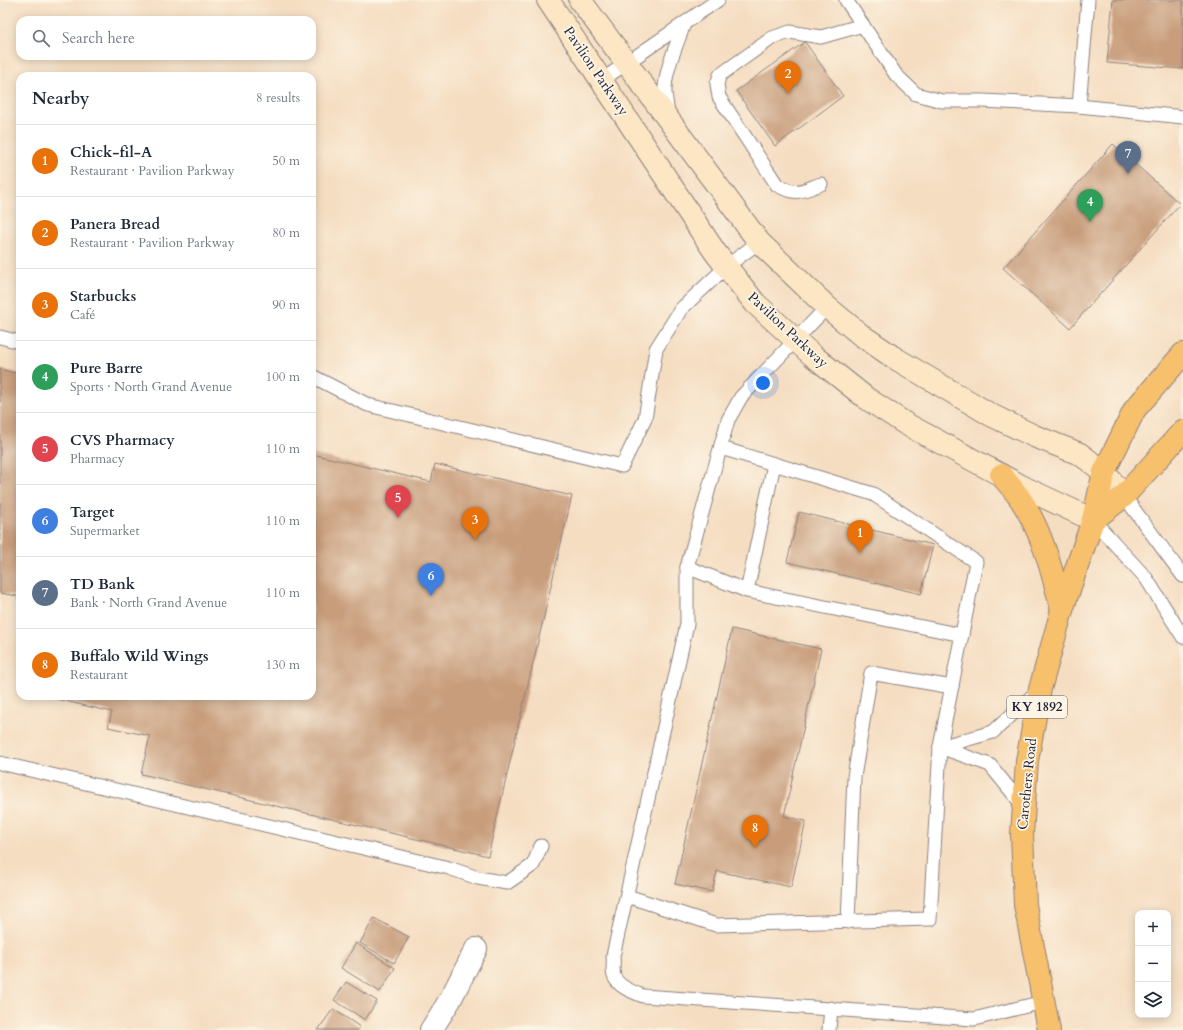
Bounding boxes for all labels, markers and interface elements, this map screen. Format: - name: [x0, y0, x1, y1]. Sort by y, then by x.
- search box: [16, 16, 316, 60]
- street label: Pavilion Parkway: [559, 23, 633, 120]
- icon: search: [30, 27, 52, 49]
- text: Search here: [62, 28, 135, 48]
- pin: 2: [775, 61, 801, 94]
- text: Nearby: [32, 87, 89, 110]
- text: 8 results: [256, 89, 300, 107]
- pin: 7: [1115, 141, 1141, 174]
- text: Chick-fil-A: [70, 142, 152, 162]
- text: 1: [42, 152, 48, 170]
- text: 50 m: [272, 152, 300, 170]
- text: Restaurant · Pavilion Parkway: [70, 162, 235, 180]
- pin: 4: [1077, 189, 1103, 222]
- text: Panera Bread: [70, 214, 160, 234]
- text: 2: [42, 224, 48, 242]
- text: 80 m: [272, 224, 300, 242]
- text: Restaurant · Pavilion Parkway: [70, 234, 235, 252]
- text: Starbucks: [70, 286, 136, 306]
- street label: Pavilion Parkway: [744, 288, 833, 373]
- text: 3: [42, 296, 48, 314]
- text: 90 m: [272, 296, 300, 314]
- text: Café: [70, 306, 95, 324]
- text: Pure Barre: [70, 358, 143, 378]
- text: 4: [42, 368, 48, 386]
- text: 100 m: [266, 368, 300, 386]
- your location: [753, 373, 773, 393]
- text: Sports · North Grand Avenue: [70, 378, 232, 396]
- text: CVS Pharmacy: [70, 430, 175, 450]
- text: 5: [42, 440, 48, 458]
- text: 110 m: [266, 440, 300, 458]
- text: Pharmacy: [70, 450, 125, 468]
- pin: 5: [385, 485, 411, 518]
- text: Target: [70, 502, 114, 522]
- pin: 3: [462, 507, 488, 540]
- text: 6: [42, 512, 48, 530]
- text: 110 m: [266, 512, 300, 530]
- pin: 1: [847, 520, 873, 553]
- text: Supermarket: [70, 522, 140, 540]
- pin: 6: [418, 563, 444, 596]
- text: TD Bank: [70, 574, 135, 594]
- text: 7: [42, 584, 48, 602]
- text: 110 m: [266, 584, 300, 602]
- text: Bank · North Grand Avenue: [70, 594, 227, 612]
- text: Buffalo Wild Wings: [70, 646, 209, 666]
- text: 8: [42, 656, 48, 674]
- text: 130 m: [266, 656, 300, 674]
- text: Restaurant: [70, 666, 128, 684]
- road number: KY 1892: [1007, 696, 1067, 718]
- street label: Carothers Road: [1013, 737, 1041, 831]
- pin: 8: [742, 815, 768, 848]
- map controls: [1135, 910, 1171, 1018]
- button: +: [1135, 910, 1171, 946]
- button: −: [1135, 946, 1171, 982]
- button: layers: [1135, 982, 1171, 1018]

